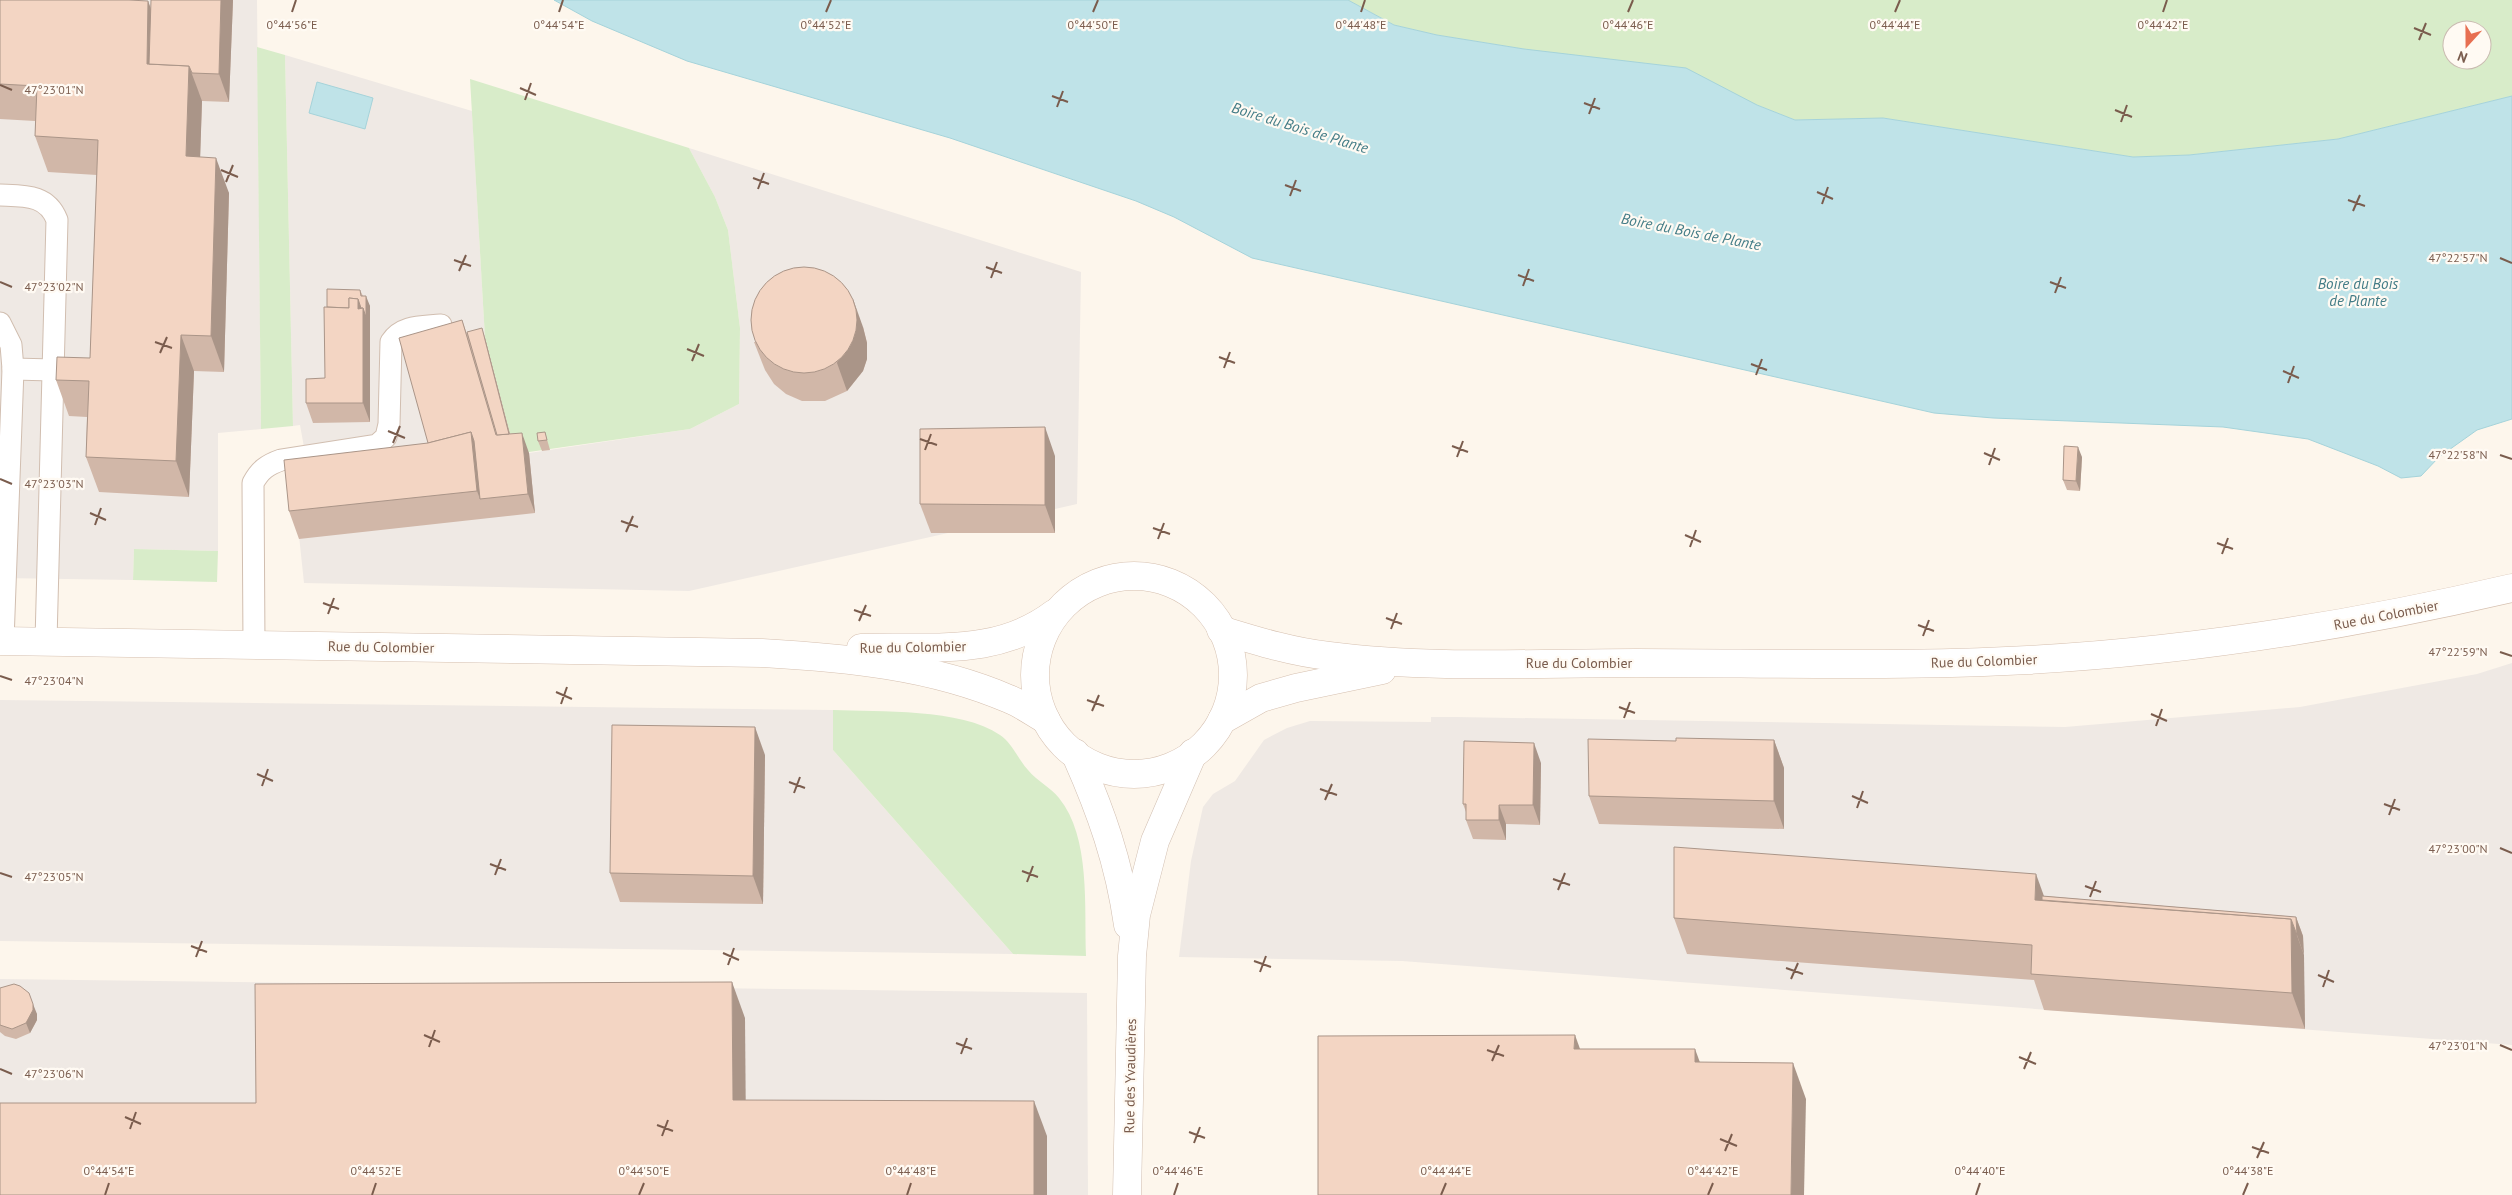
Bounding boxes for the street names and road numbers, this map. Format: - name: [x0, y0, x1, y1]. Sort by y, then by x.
- street label: Rue du Colombier: [2332, 596, 2440, 634]
- street label: Rue du Colombier: [328, 637, 435, 657]
- street label: Rue du Colombier: [860, 637, 967, 657]
- street label: Rue du Colombier: [1930, 650, 2038, 672]
- street label: Rue du Colombier: [1526, 654, 1633, 672]
- street label: Rue des Yvaudières: [1120, 1018, 1140, 1134]

